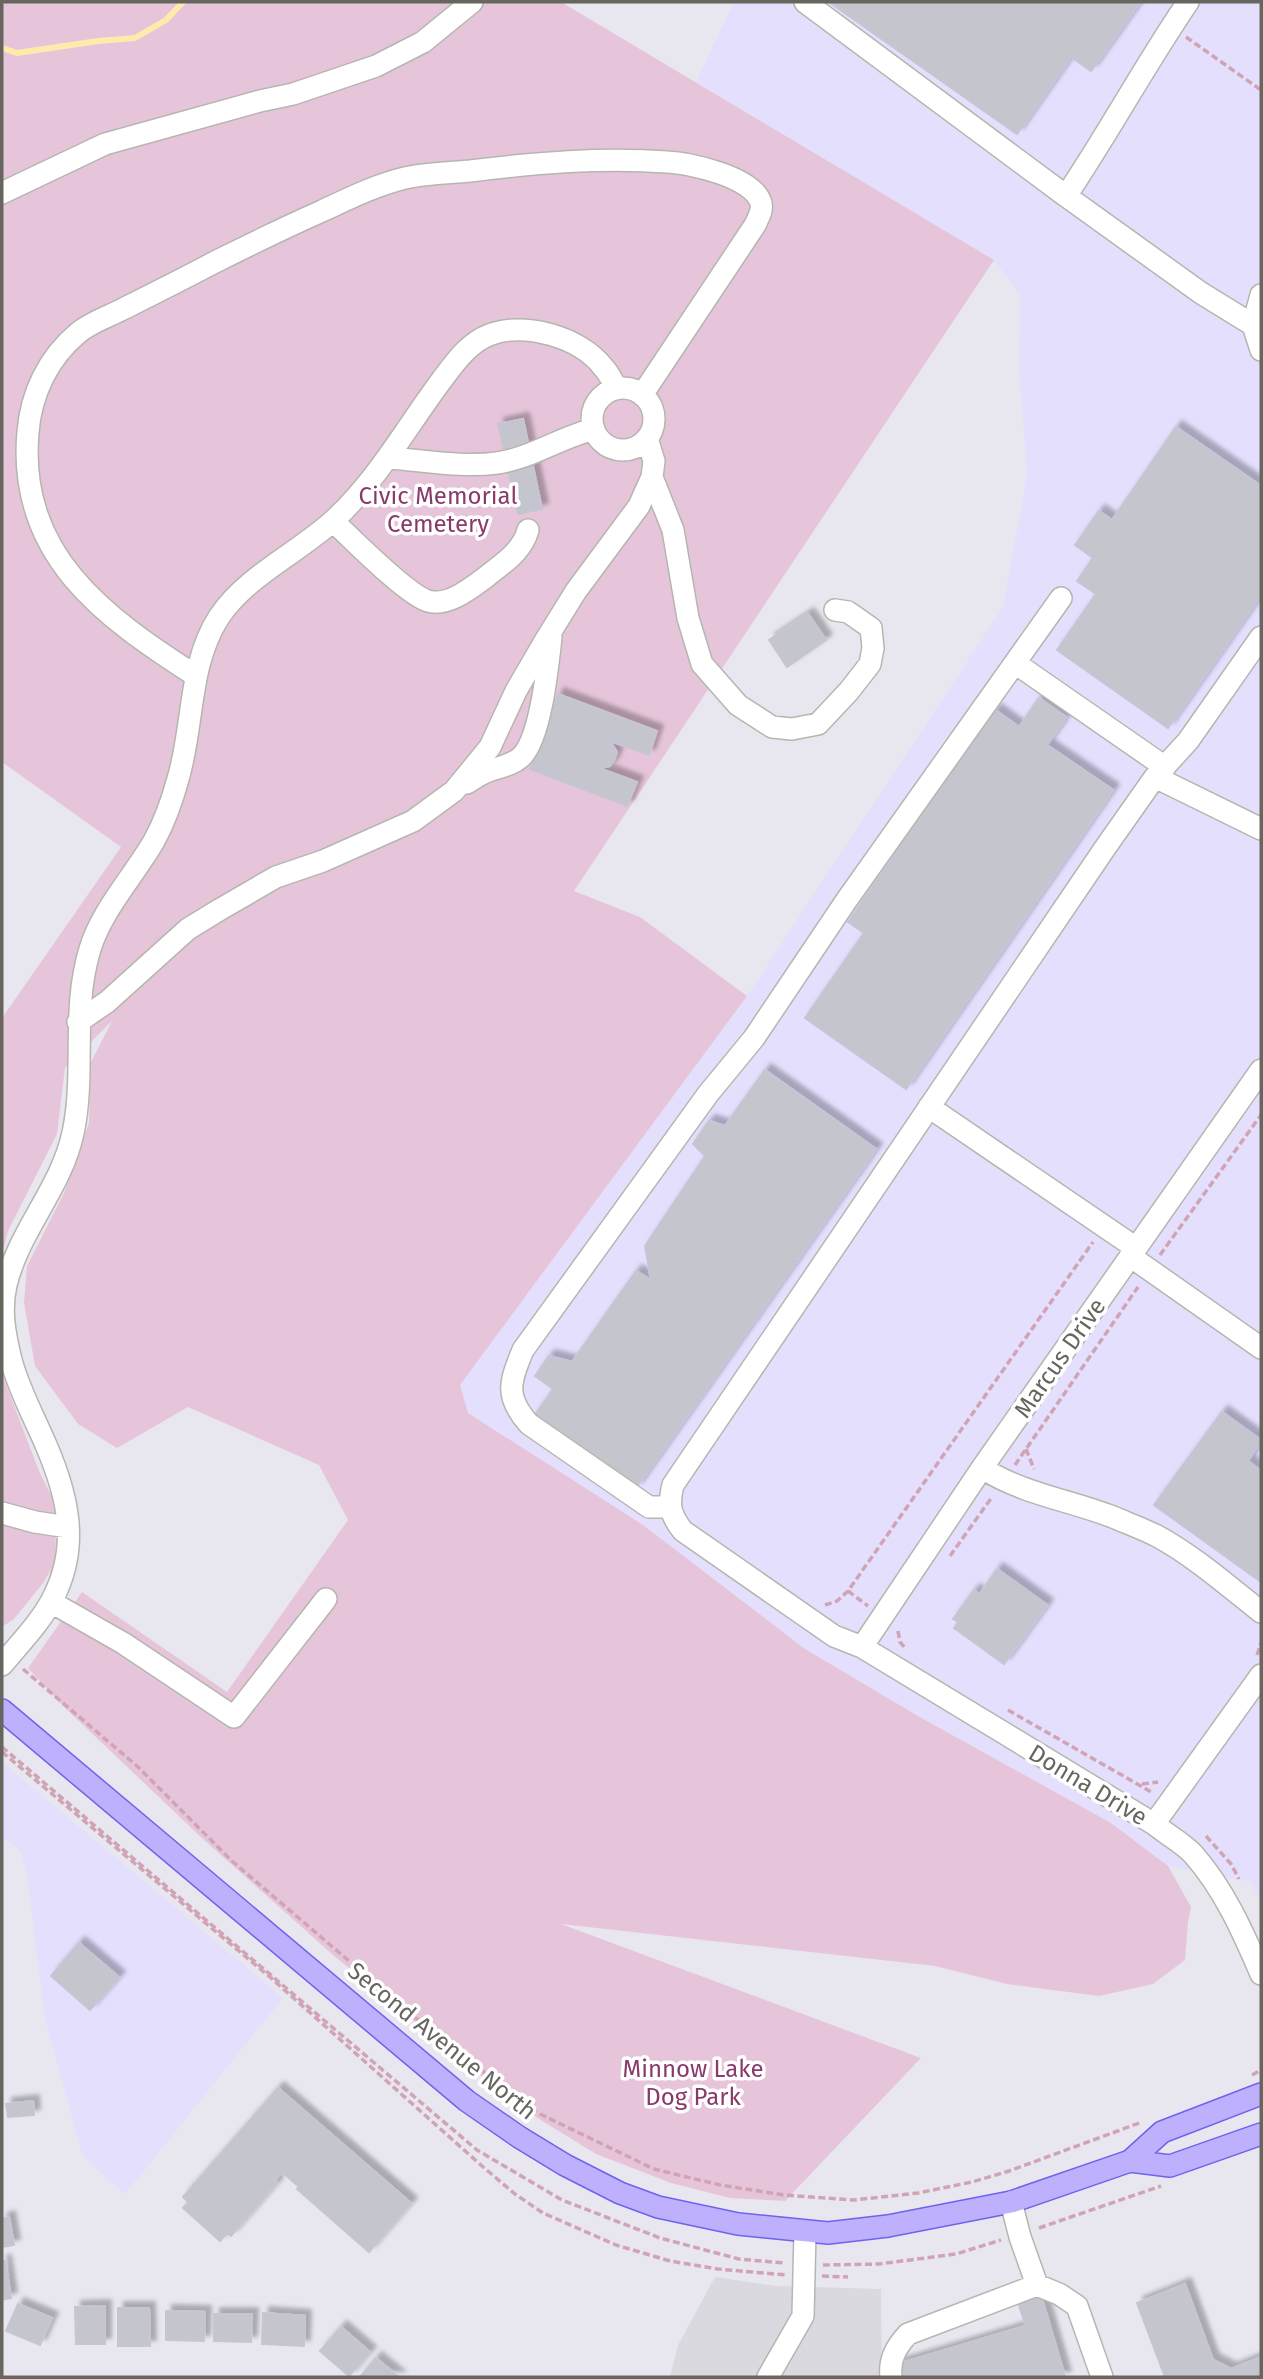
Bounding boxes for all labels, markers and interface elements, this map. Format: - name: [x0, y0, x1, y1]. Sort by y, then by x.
- park label: Civic Memorial Cemetery: [359, 482, 517, 538]
- street label: Marcus Drive: [1009, 1293, 1111, 1423]
- street label: Donna Drive: [1024, 1739, 1152, 1831]
- street label: Second Avenue North: [342, 1956, 542, 2126]
- park label: Minnow Lake Dog Park: [622, 2055, 764, 2111]

